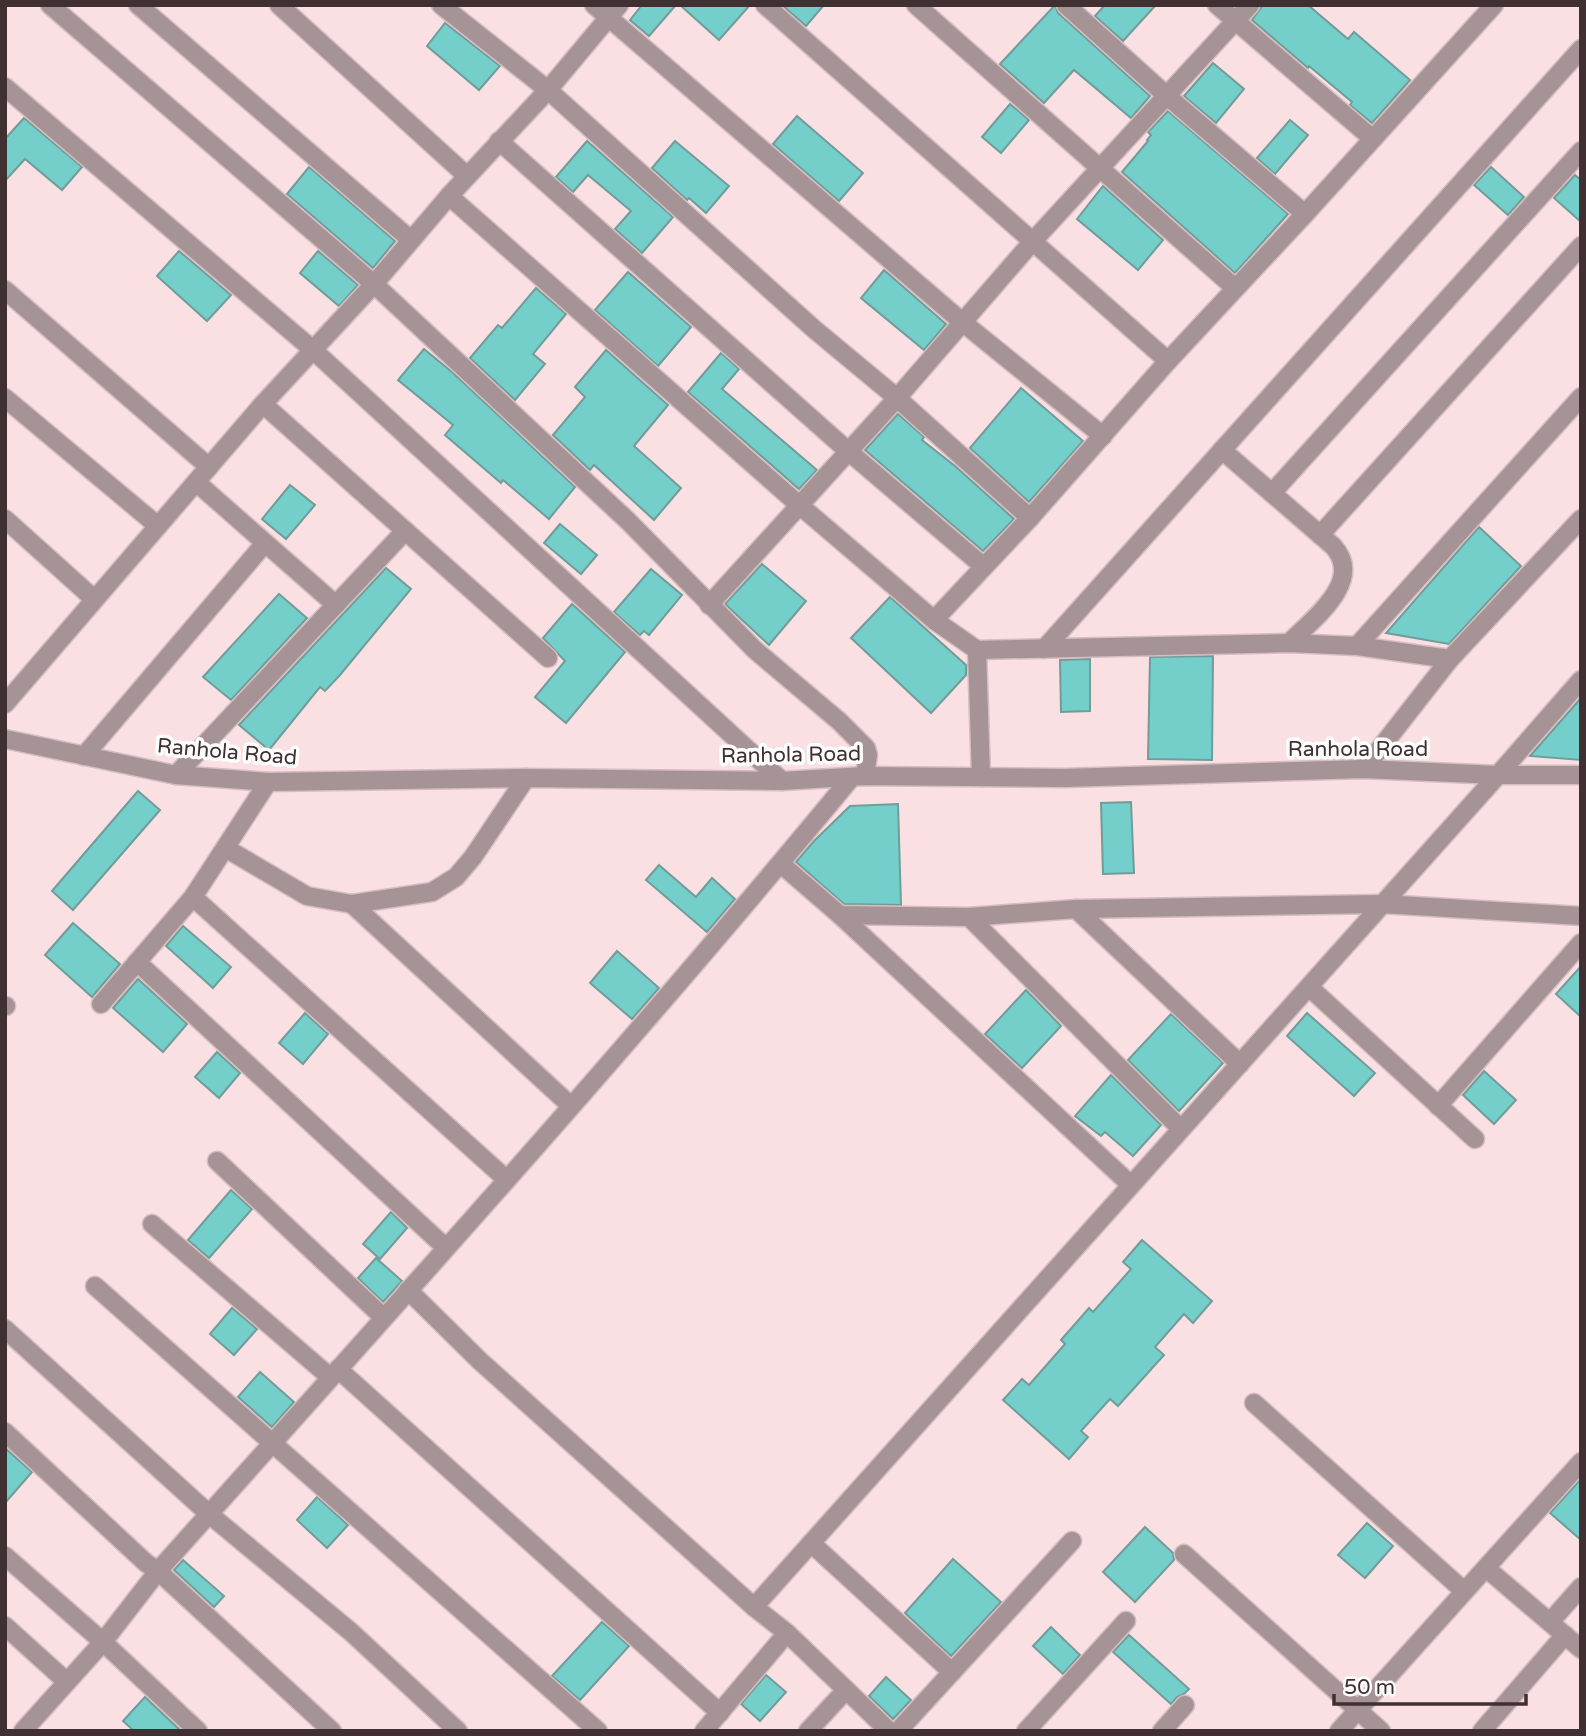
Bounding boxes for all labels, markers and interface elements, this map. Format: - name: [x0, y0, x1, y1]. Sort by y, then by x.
- street label: Ranhola Road: [156, 733, 298, 771]
- street label: Ranhola Road: [1288, 737, 1428, 762]
- street label: Ranhola Road: [721, 741, 861, 769]
- scale bar: [1334, 1662, 1526, 1706]
- text: 50 m: [1344, 1675, 1395, 1700]

